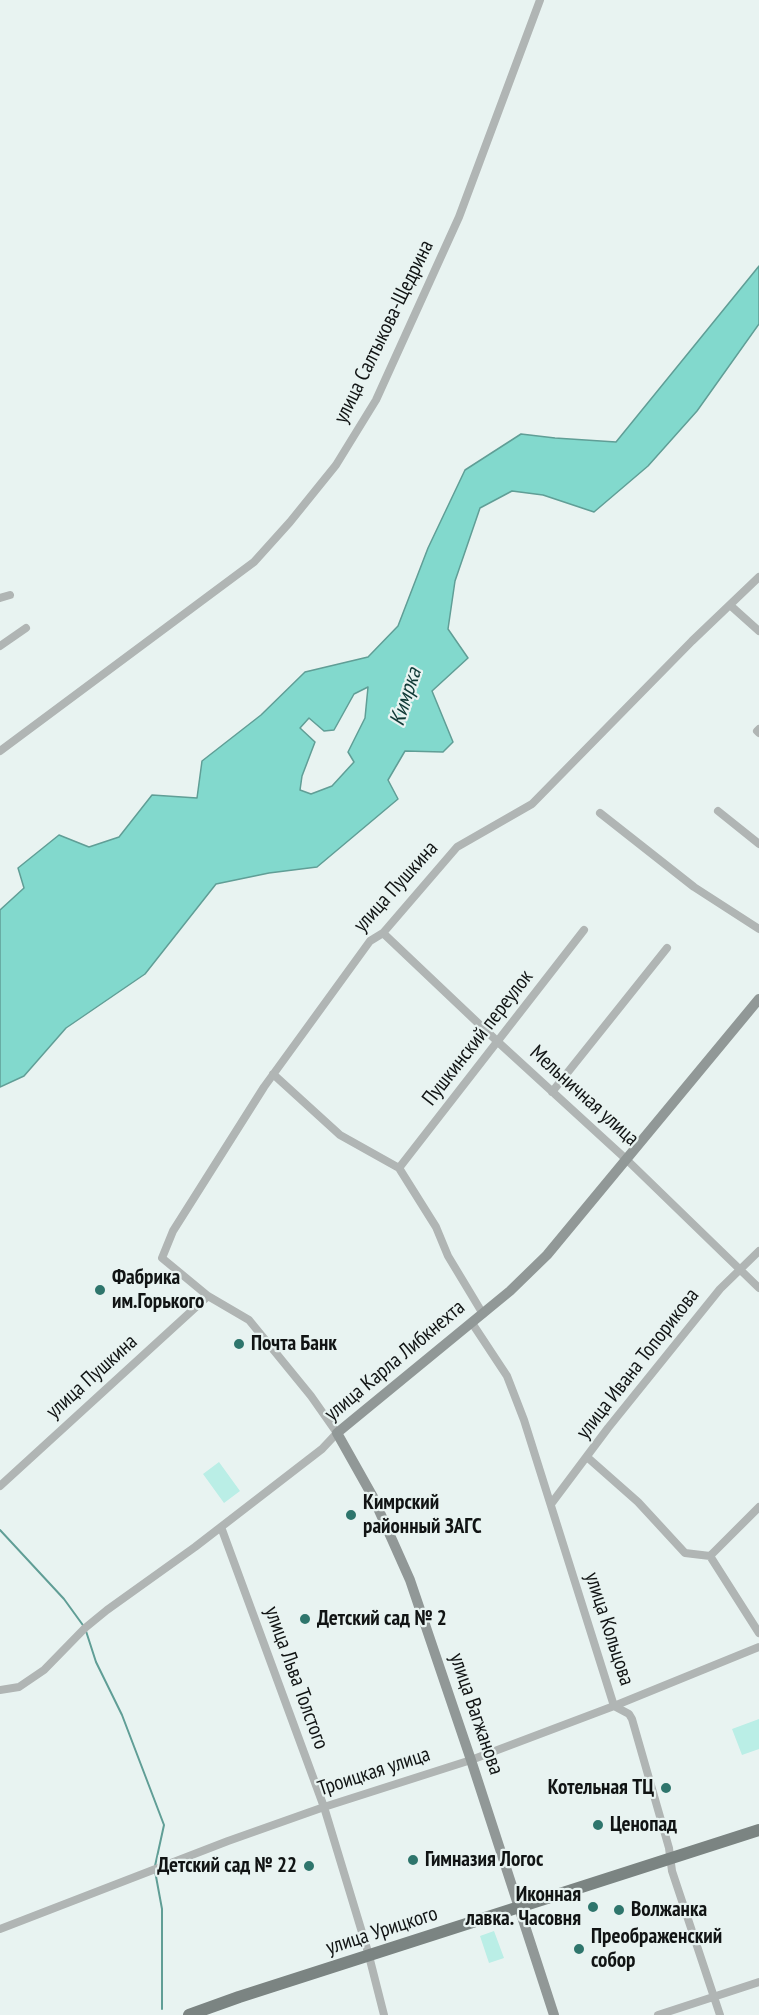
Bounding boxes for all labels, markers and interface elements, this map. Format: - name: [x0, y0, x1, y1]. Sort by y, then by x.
- street label: улица Салтыкова-Щедрина: [329, 236, 439, 428]
- water label: Кимрка: [384, 665, 428, 729]
- street label: улица Пушкина: [349, 836, 443, 938]
- street label: Пушкинский переулок: [417, 965, 539, 1111]
- street label: Мельничная улица: [524, 1040, 644, 1152]
- place label: Фабрика им.Горького: [112, 1265, 204, 1315]
- marker: Фабрика им.Горького: [93, 1283, 107, 1297]
- street label: улица Ивана Топорикова: [571, 1284, 705, 1444]
- street label: улица Карла Либкнехта: [320, 1295, 470, 1427]
- street label: улица Пушкина: [41, 1330, 143, 1424]
- place label: Почта Банк: [251, 1331, 337, 1357]
- marker: Почта Банк: [232, 1337, 246, 1351]
- place label: Кимрский районный ЗАГС: [363, 1490, 482, 1540]
- marker: Кимрский районный ЗАГС: [344, 1508, 358, 1522]
- street label: улица Кольцова: [579, 1569, 639, 1689]
- street label: улица Льва Толстого: [259, 1603, 333, 1753]
- place label: Детский сад № 2: [317, 1606, 447, 1632]
- marker: Детский сад № 2: [298, 1612, 312, 1626]
- street label: улица Вагжанова: [443, 1650, 509, 1778]
- street label: Троицкая улица: [315, 1742, 433, 1802]
- place label: Котельная ТЦ: [548, 1775, 654, 1801]
- marker: Котельная ТЦ: [659, 1781, 673, 1795]
- place label: Ценопад: [610, 1812, 677, 1838]
- marker: Ценопад: [591, 1818, 605, 1832]
- place label: Гимназия Логос: [425, 1847, 543, 1873]
- place label: Детский сад № 22: [157, 1853, 297, 1879]
- marker: Гимназия Логос: [406, 1853, 420, 1867]
- marker: Детский сад № 22: [302, 1859, 316, 1873]
- place label: Иконная лавка. Часовня: [466, 1882, 581, 1932]
- place label: Волжанка: [631, 1897, 707, 1923]
- marker: Иконная лавка. Часовня: [586, 1900, 600, 1914]
- street label: улица Урицкого: [323, 1901, 441, 1961]
- marker: Волжанка: [612, 1903, 626, 1917]
- place label: Преображенский собор: [591, 1924, 722, 1974]
- marker: Преображенский собор: [572, 1942, 586, 1956]

